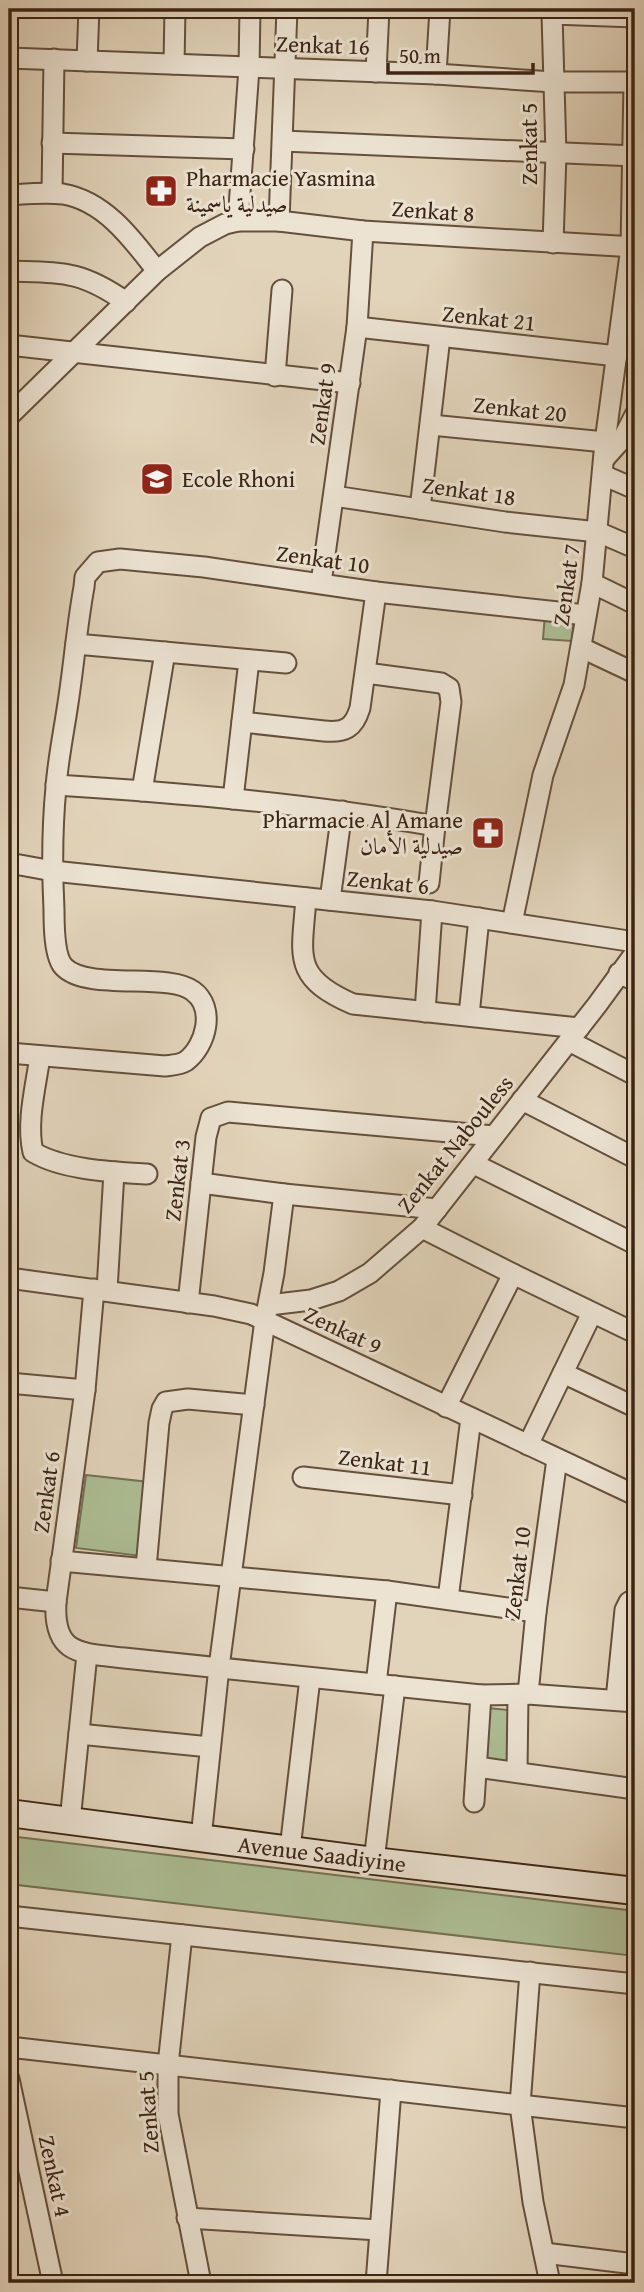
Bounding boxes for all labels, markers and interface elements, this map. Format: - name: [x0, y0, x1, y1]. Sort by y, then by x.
- street label: Zenkat 16: [276, 26, 370, 63]
- scale bar: [388, 32, 534, 76]
- text: 50 m: [399, 40, 441, 71]
- street label: Zenkat 5: [512, 103, 545, 185]
- place label: Pharmacie Yasmina صيدلية ياسمينة: [186, 161, 375, 220]
- pharmacy icon: Pharmacie Yasmina صيدلية ياسمينة: [142, 172, 180, 210]
- street label: Zenkat 8: [391, 191, 475, 230]
- street label: Zenkat 21: [441, 296, 537, 339]
- street label: Zenkat 9: [299, 361, 344, 447]
- street label: Zenkat 20: [472, 387, 568, 430]
- school or university icon: Ecole Rhoni: [138, 460, 176, 498]
- place label: Ecole Rhoni: [182, 462, 295, 495]
- street label: Zenkat 18: [420, 468, 518, 513]
- street label: Zenkat 10: [274, 536, 372, 581]
- street label: Zenkat 7: [543, 542, 588, 628]
- place label: Pharmacie Al Amane صيدلية الأمان: [262, 803, 463, 862]
- pharmacy icon: Pharmacie Al Amane صيدلية الأمان: [469, 814, 507, 852]
- street label: Zenkat 6: [345, 861, 431, 902]
- street label: Zenkat Nabouless: [389, 1068, 521, 1220]
- street label: Zenkat 3: [155, 1137, 198, 1223]
- street label: Zenkat 9: [299, 1297, 388, 1362]
- street label: Zenkat 11: [337, 1439, 434, 1484]
- street label: Zenkat 6: [23, 1449, 68, 1535]
- street label: Zenkat 10: [494, 1524, 539, 1621]
- street label: Avenue Saadiyine: [236, 1827, 408, 1880]
- street label: Zenkat 5: [128, 2070, 167, 2154]
- street label: Zenkat 4: [31, 2132, 80, 2220]

